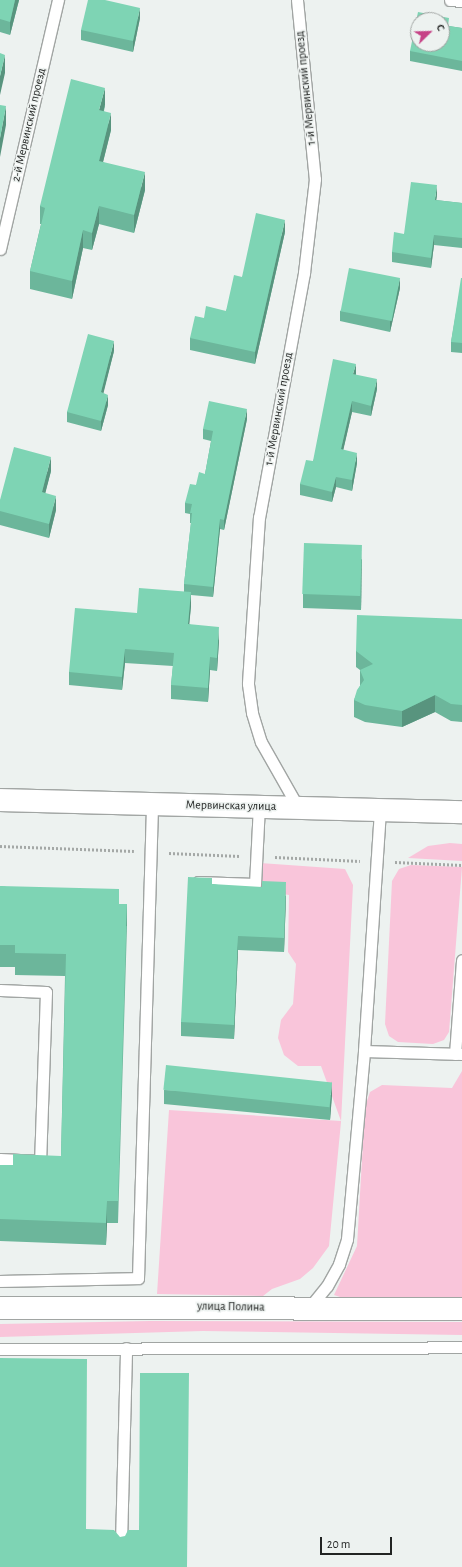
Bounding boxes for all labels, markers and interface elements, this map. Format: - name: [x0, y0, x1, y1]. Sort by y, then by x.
- north arrow: [410, 12, 450, 52]
- text: С: [434, 23, 447, 32]
- street label: 1-й Мервинский проезд: [293, 30, 319, 146]
- street label: 2-й Мервинский проезд: [9, 67, 49, 183]
- street label: 1-й Мервинский проезд: [262, 351, 296, 467]
- street label: Мервинская улица: [186, 798, 276, 814]
- street label: улица Полина: [197, 1299, 265, 1315]
- scale bar: [322, 1529, 394, 1555]
- text: 20 m: [327, 1538, 350, 1550]

